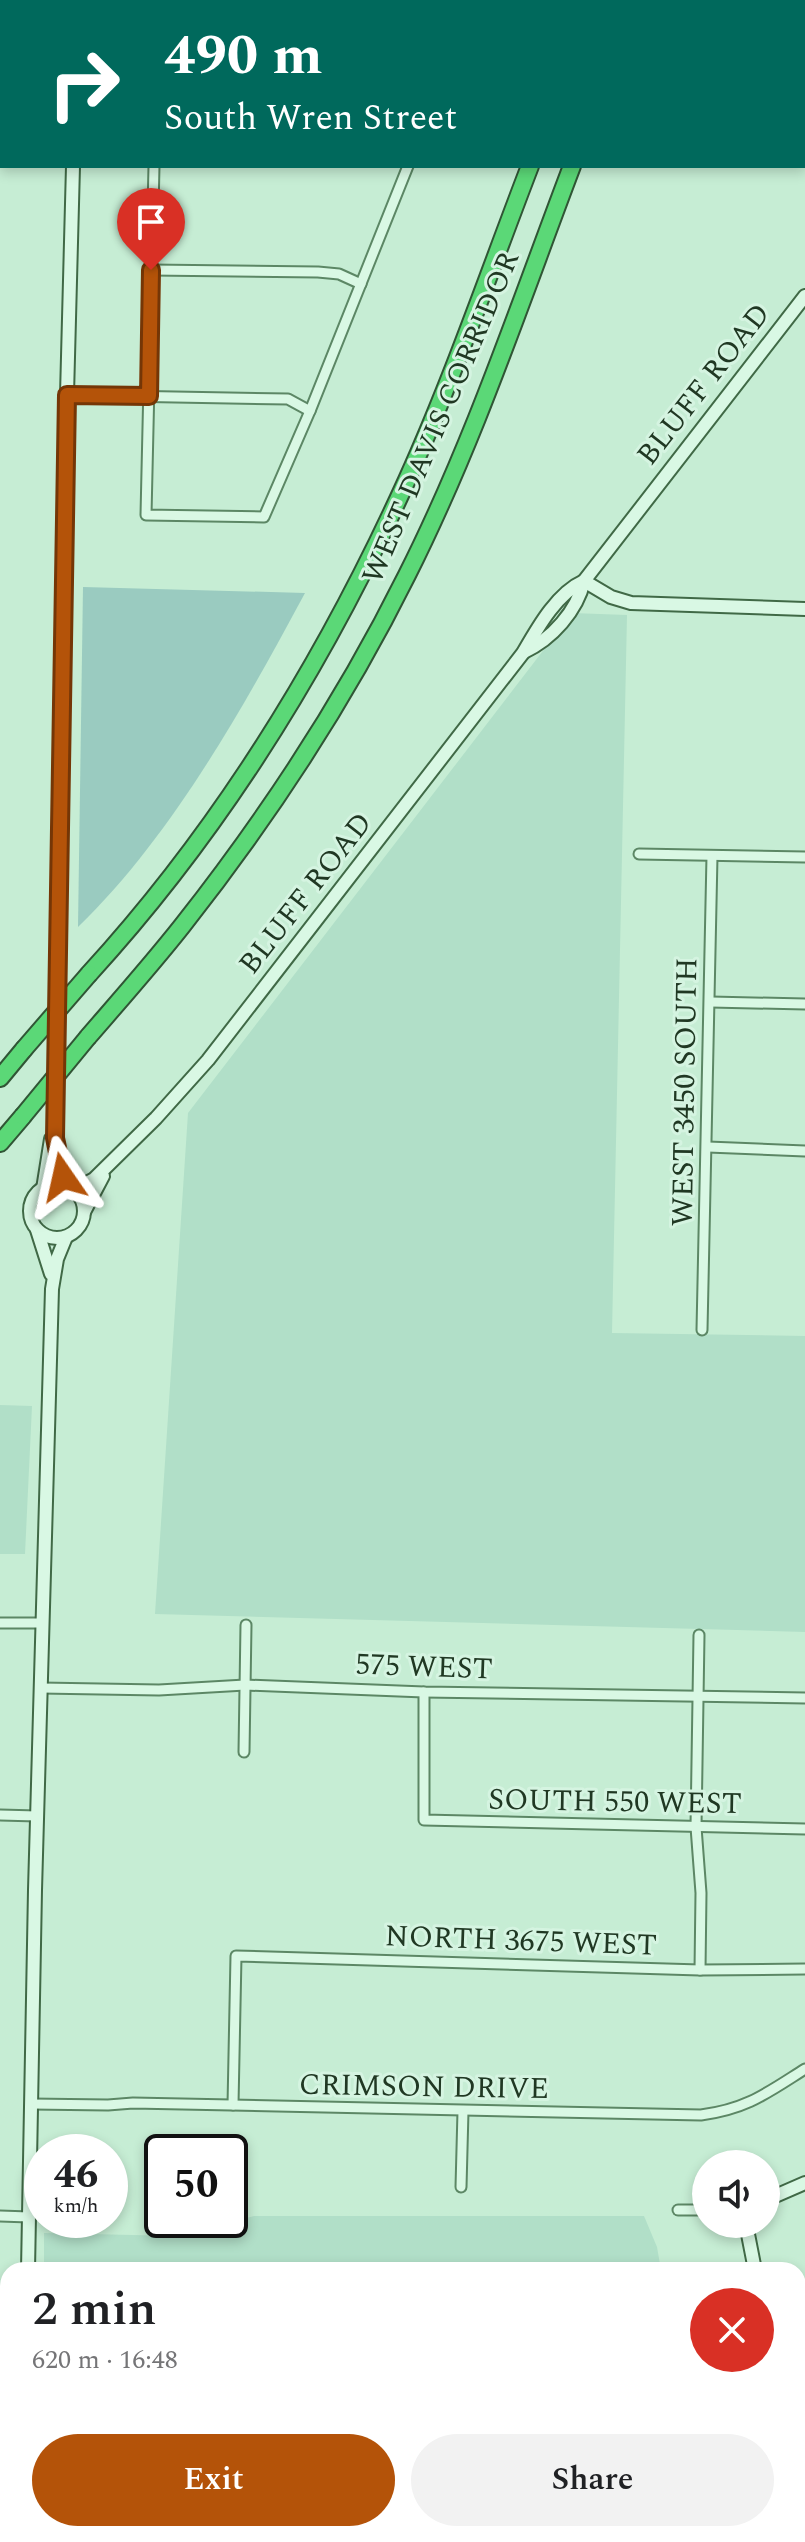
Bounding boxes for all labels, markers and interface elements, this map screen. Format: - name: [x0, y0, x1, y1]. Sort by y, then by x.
- text: 490 m: [164, 14, 323, 99]
- icon: right: [32, 32, 136, 136]
- text: South Wren Street: [164, 91, 457, 146]
- pin: [117, 188, 185, 270]
- icon: arrive: [129, 200, 173, 244]
- street label: WEST DAVIS CORRIDOR: [350, 244, 532, 591]
- street label: BLUFF ROAD: [626, 294, 782, 476]
- street label: BLUFF ROAD: [228, 803, 384, 985]
- street label: WEST 3450 SOUTH: [660, 957, 710, 1227]
- position arrow: [21, 1135, 105, 1219]
- street label: 575 WEST: [354, 1642, 494, 1692]
- street label: SOUTH 550 WEST: [488, 1777, 742, 1827]
- street label: NORTH 3675 WEST: [384, 1913, 658, 1969]
- street label: CRIMSON DRIVE: [298, 2062, 549, 2112]
- speed limit sign: 50: [144, 2134, 248, 2238]
- text: 46: [54, 2145, 98, 2206]
- map controls: [692, 2150, 780, 2238]
- button: sound: [692, 2150, 780, 2238]
- text: km/h: [54, 2191, 99, 2221]
- text: 2 min: [32, 2273, 157, 2346]
- button: close: [690, 2288, 774, 2372]
- text: 620 m · 16:48: [32, 2340, 178, 2380]
- button: Exit: [32, 2434, 395, 2526]
- button: Share: [411, 2434, 774, 2526]

